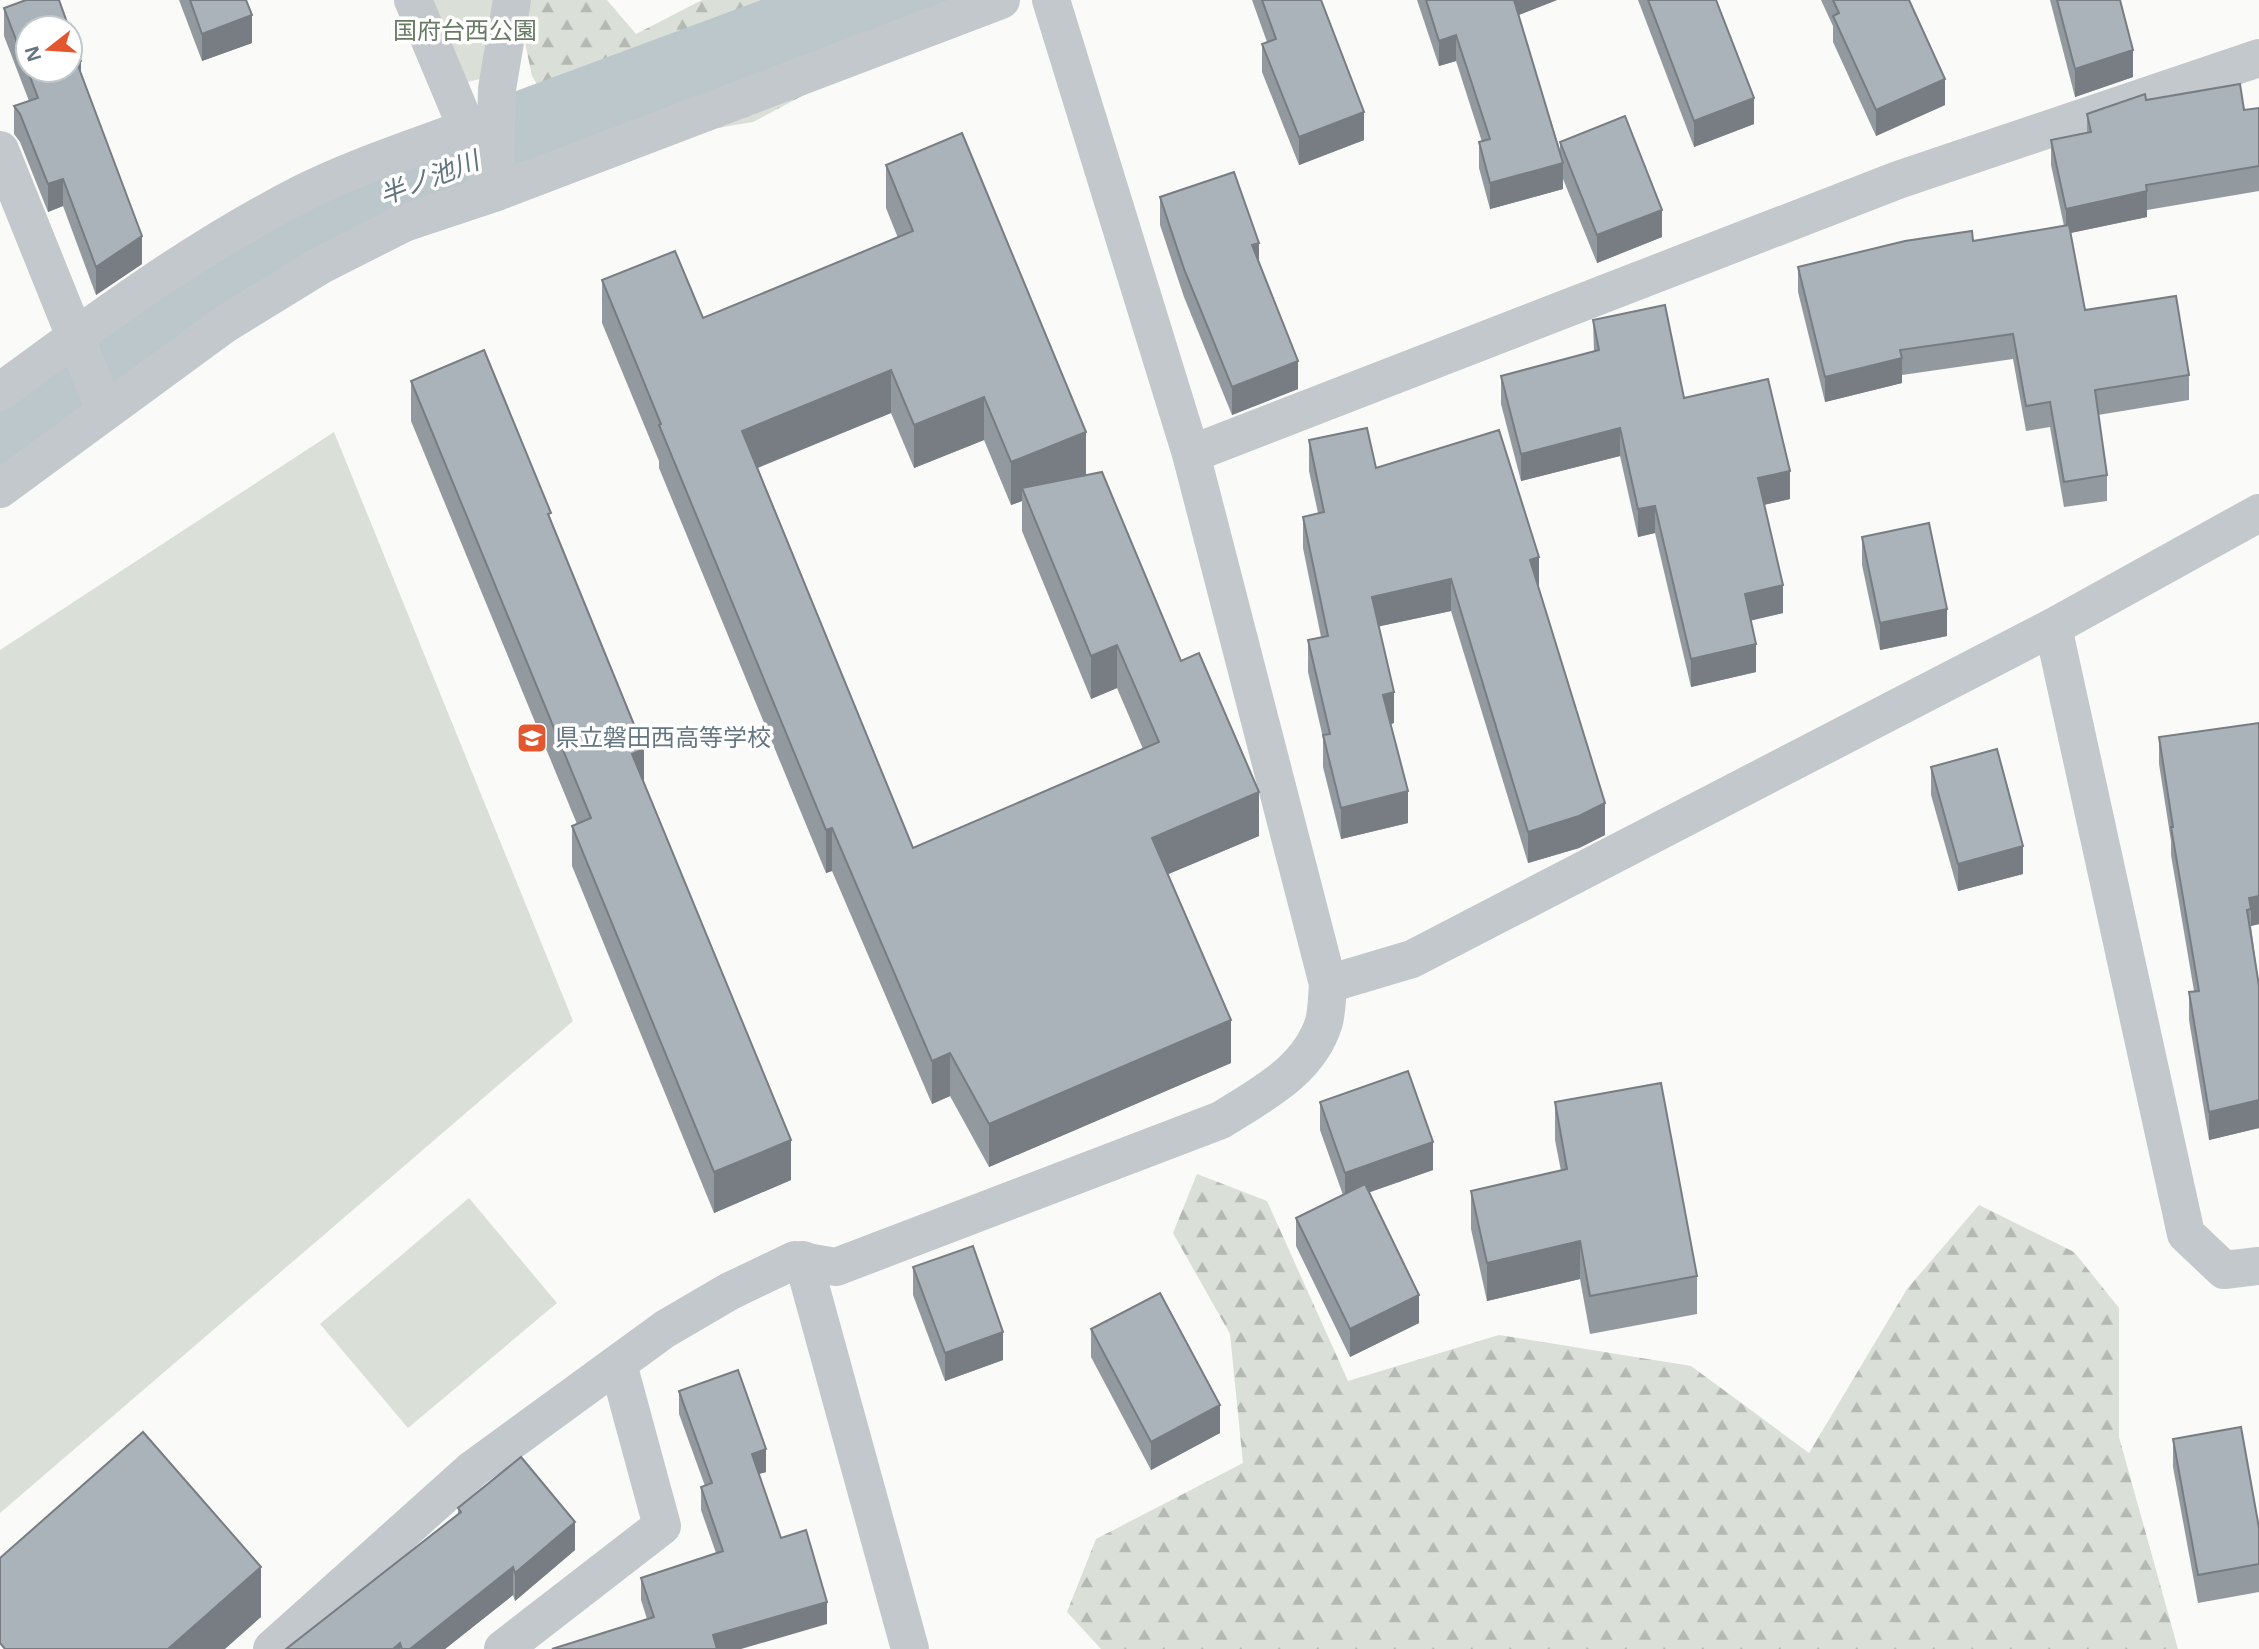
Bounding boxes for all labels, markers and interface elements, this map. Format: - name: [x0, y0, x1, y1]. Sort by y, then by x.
- park label: 国府台西公園: [393, 13, 537, 46]
- north arrow: [14, 14, 84, 84]
- text: N: [18, 43, 47, 65]
- water label: 半ノ池川: [374, 141, 486, 213]
- place label: 県立磐田西高等学校: [555, 720, 771, 753]
- school or university icon: 県立磐田西高等学校: [515, 721, 549, 755]

